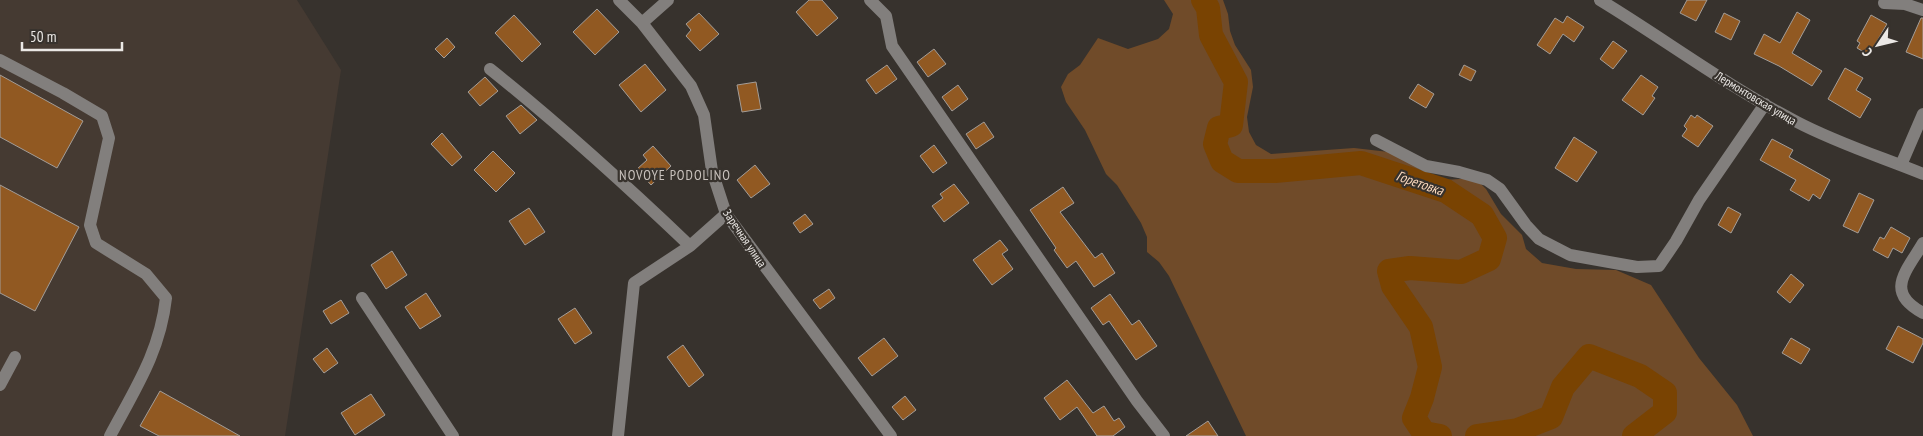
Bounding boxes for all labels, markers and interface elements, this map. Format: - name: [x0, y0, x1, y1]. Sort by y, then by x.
- scale bar: [22, 20, 122, 52]
- north arrow: [1853, 20, 1903, 70]
- text: 50 m: [30, 27, 56, 46]
- text: С: [1858, 44, 1877, 60]
- street label: Лермонтовская улица: [1712, 67, 1799, 128]
- district label: NOVOYE PODOLINO: [619, 166, 731, 184]
- water label: Горетовка: [1394, 167, 1447, 200]
- street label: Заречная улица: [720, 206, 770, 270]

